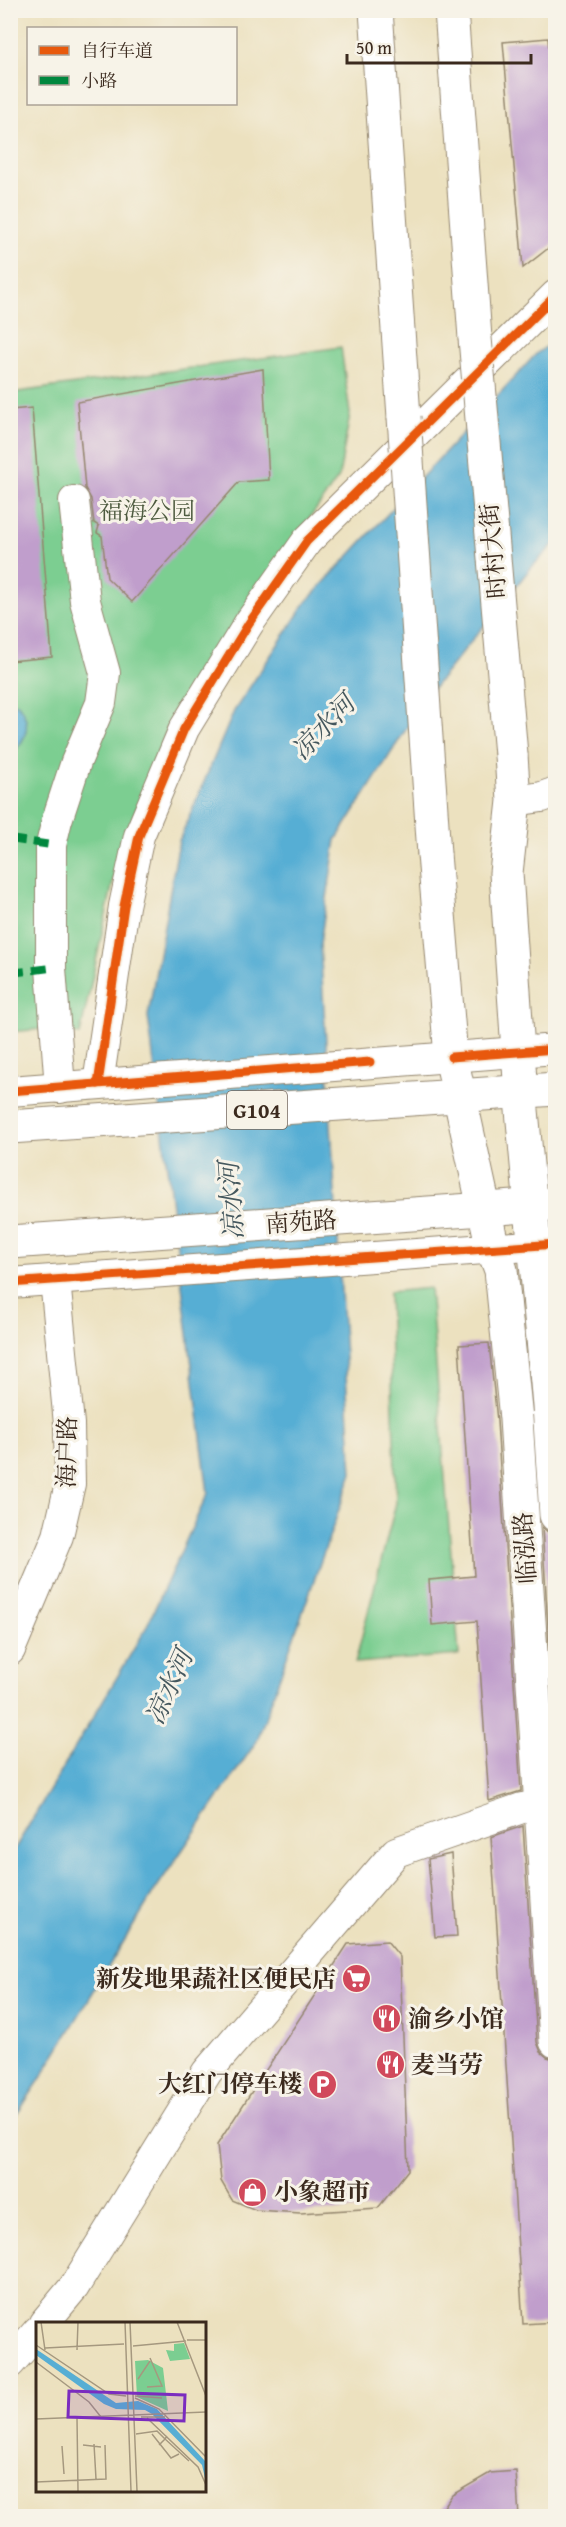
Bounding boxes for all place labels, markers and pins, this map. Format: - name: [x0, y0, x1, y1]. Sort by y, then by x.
- place label: 新发地果蔬社区便民店: [96, 1961, 336, 1996]
- supermarket icon: 新发地果蔬社区便民店: [341, 1963, 373, 1995]
- place label: 渝乡小馆: [408, 2001, 504, 2036]
- restaurant icon: 渝乡小馆: [371, 2003, 403, 2035]
- place label: 麦当劳: [411, 2047, 483, 2082]
- restaurant icon: 麦当劳: [374, 2049, 406, 2081]
- place label: 大红门停车楼: [158, 2066, 302, 2101]
- parking icon: 大红门停车楼: [307, 2068, 339, 2100]
- place label: 小象超市: [274, 2174, 370, 2209]
- shop icon: 小象超市: [237, 2176, 269, 2208]

